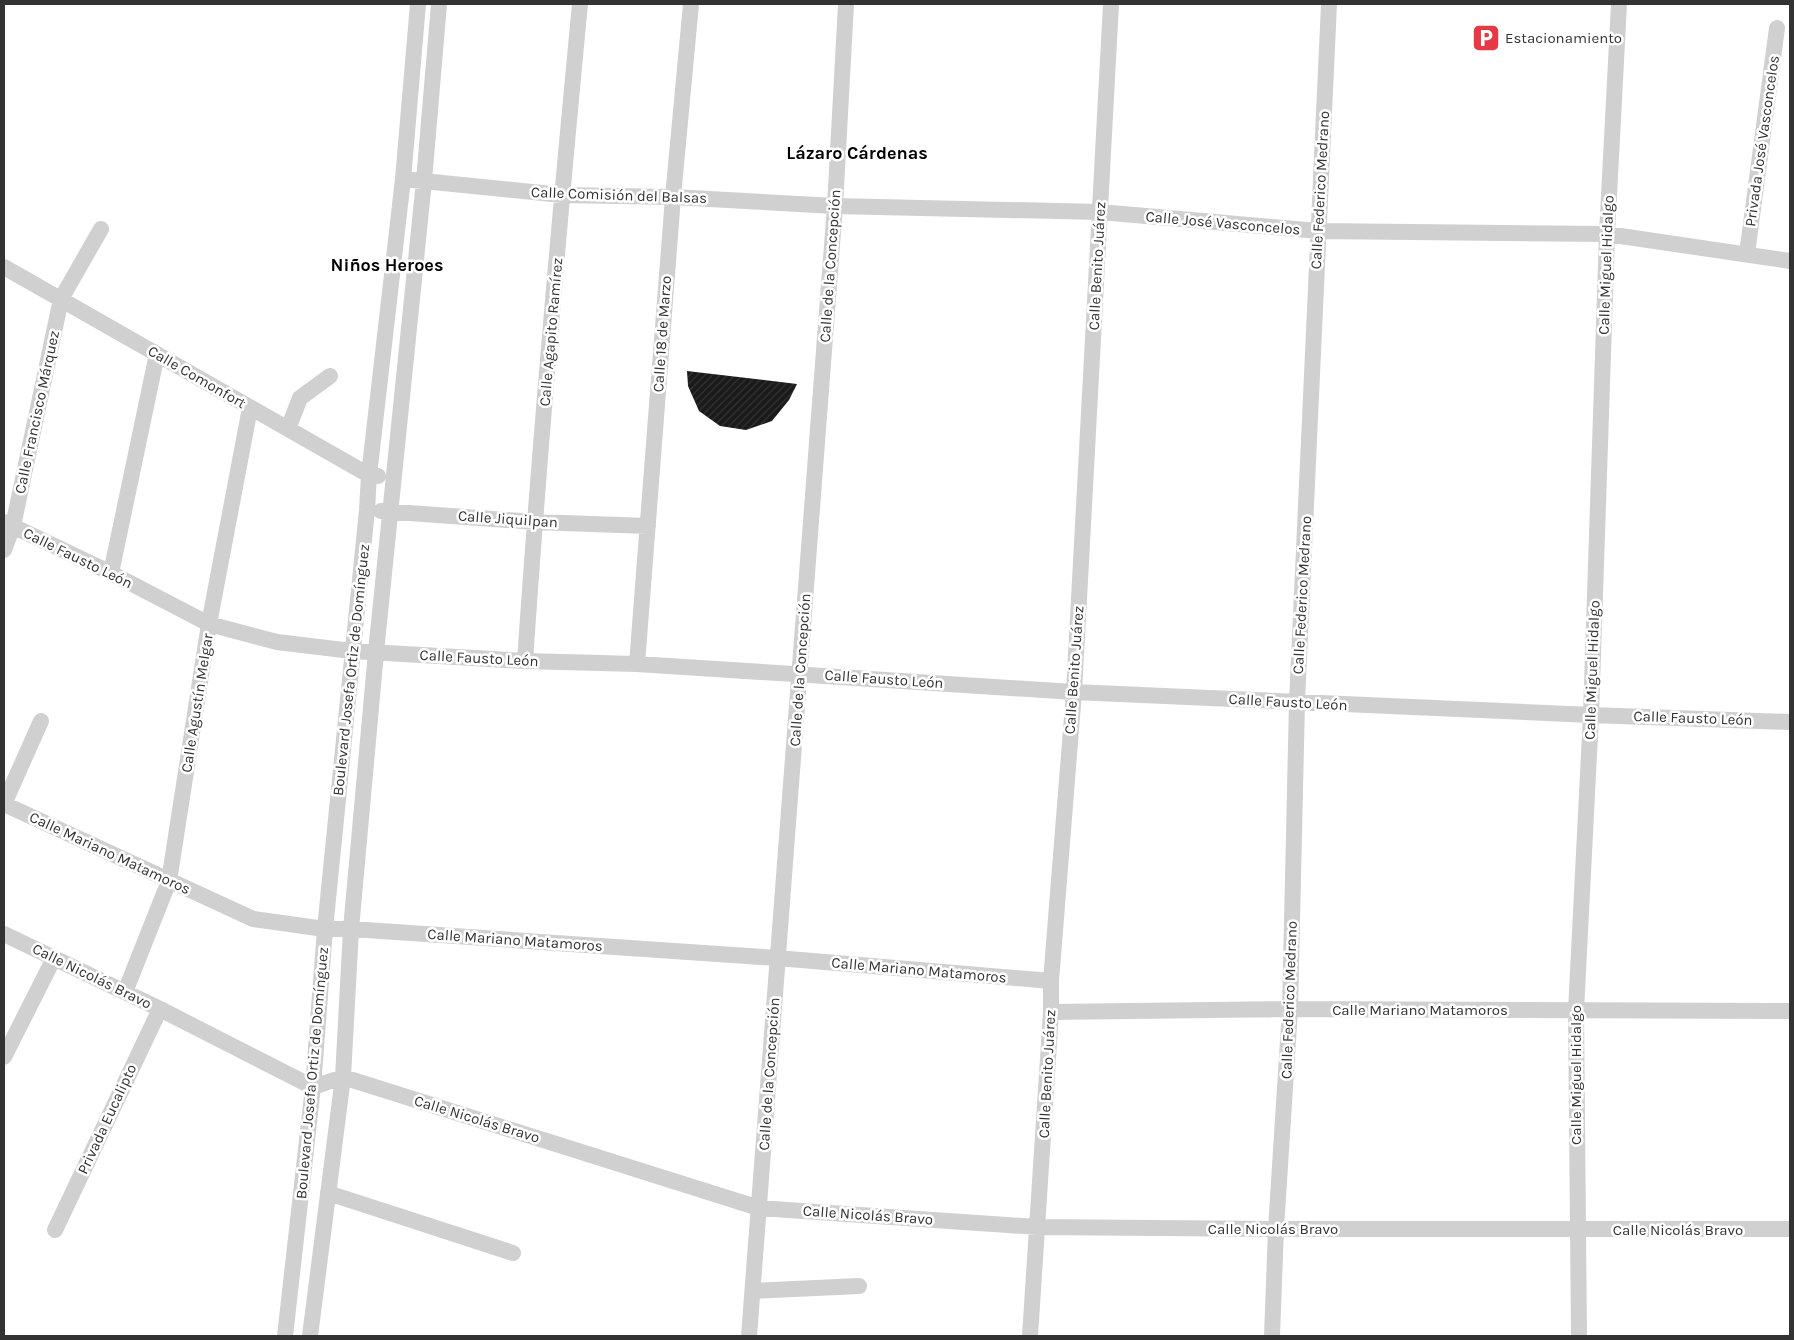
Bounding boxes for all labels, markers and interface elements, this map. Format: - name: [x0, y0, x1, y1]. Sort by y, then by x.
- parking icon: Estacionamiento: [1471, 23, 1501, 53]
- place label: Estacionamiento: [1505, 29, 1622, 47]
- street label: Privada José Vasconcelos: [1741, 54, 1783, 228]
- street label: Calle Federico Medrano: [1307, 110, 1333, 270]
- district label: Lázaro Cárdenas: [786, 142, 928, 164]
- street label: Calle Comisión del Balsas: [531, 183, 707, 207]
- street label: Calle de la Concepción: [816, 189, 844, 343]
- street label: Calle Miguel Hidalgo: [1595, 195, 1617, 335]
- street label: Calle Benito Juárez: [1085, 201, 1109, 331]
- street label: Calle José Vasconcelos: [1145, 207, 1301, 239]
- district label: Niños Heroes: [331, 254, 443, 276]
- street label: Calle Agapito Ramírez: [536, 257, 566, 407]
- street label: Calle 18 de Marzo: [649, 275, 675, 393]
- street label: Calle Francisco Márquez: [11, 329, 63, 495]
- street label: Calle Comonfort: [145, 342, 250, 413]
- street label: Calle Jiquilpan: [457, 507, 559, 531]
- street label: Calle Federico Medrano: [1289, 515, 1315, 675]
- street label: Calle Fausto León: [20, 524, 136, 592]
- street label: Boulevard Josefa Ortiz de Domínguez: [329, 543, 373, 797]
- street label: Calle de la Concepción: [786, 593, 814, 747]
- street label: Calle Miguel Hidalgo: [1581, 600, 1603, 740]
- street label: Calle Benito Juárez: [1061, 605, 1087, 735]
- street label: Calle Agustín Melgar: [177, 632, 217, 774]
- street label: Calle Fausto León: [419, 646, 539, 670]
- street label: Calle Fausto León: [824, 666, 944, 692]
- street label: Calle Fausto León: [1228, 690, 1348, 714]
- street label: Calle Fausto León: [1633, 707, 1753, 729]
- street label: Calle Mariano Matamoros: [27, 808, 193, 898]
- street label: Calle Federico Medrano: [1277, 920, 1301, 1080]
- street label: Calle Mariano Matamoros: [427, 925, 603, 955]
- street label: Calle Nicolás Bravo: [29, 939, 155, 1013]
- street label: Boulevard Josefa Ortiz de Domínguez: [292, 946, 332, 1200]
- street label: Calle Mariano Matamoros: [831, 953, 1007, 987]
- street label: Calle de la Concepción: [755, 997, 783, 1151]
- street label: Calle Mariano Matamoros: [1332, 1001, 1508, 1019]
- street label: Calle Miguel Hidalgo: [1567, 1005, 1585, 1145]
- street label: Calle Benito Juárez: [1035, 1009, 1059, 1139]
- street label: Privada Eucalipto: [74, 1061, 140, 1177]
- street label: Calle Nicolás Bravo: [412, 1091, 542, 1147]
- street label: Calle Nicolás Bravo: [802, 1201, 934, 1229]
- street label: Calle Nicolás Bravo: [1208, 1220, 1338, 1238]
- street label: Calle Nicolás Bravo: [1613, 1221, 1743, 1239]

